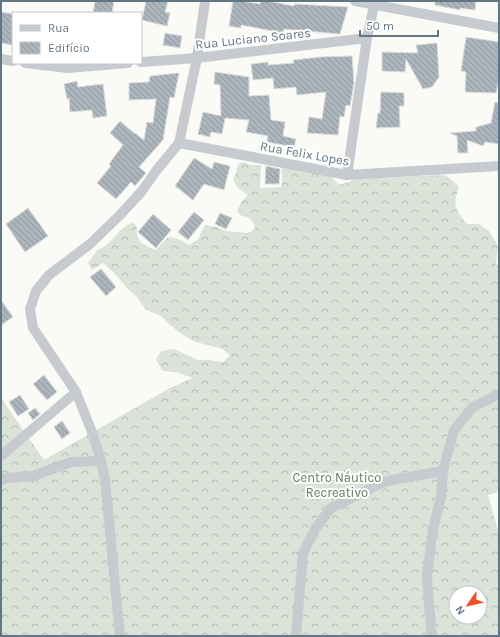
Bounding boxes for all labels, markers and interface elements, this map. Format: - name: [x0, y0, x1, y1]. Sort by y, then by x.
- legend: [12, 12, 142, 64]
- scale bar: [360, 12, 438, 38]
- text: 50 m: [366, 19, 394, 33]
- text: Rua: [48, 21, 69, 35]
- street label: Rua Luciano Soares: [195, 25, 312, 52]
- text: Edifício: [48, 41, 89, 55]
- street label: Rua Felix Lopes: [259, 138, 351, 169]
- park label: Centro Náutico Recreativo: [293, 470, 381, 500]
- north arrow: [448, 585, 488, 625]
- text: N: [453, 603, 468, 617]

